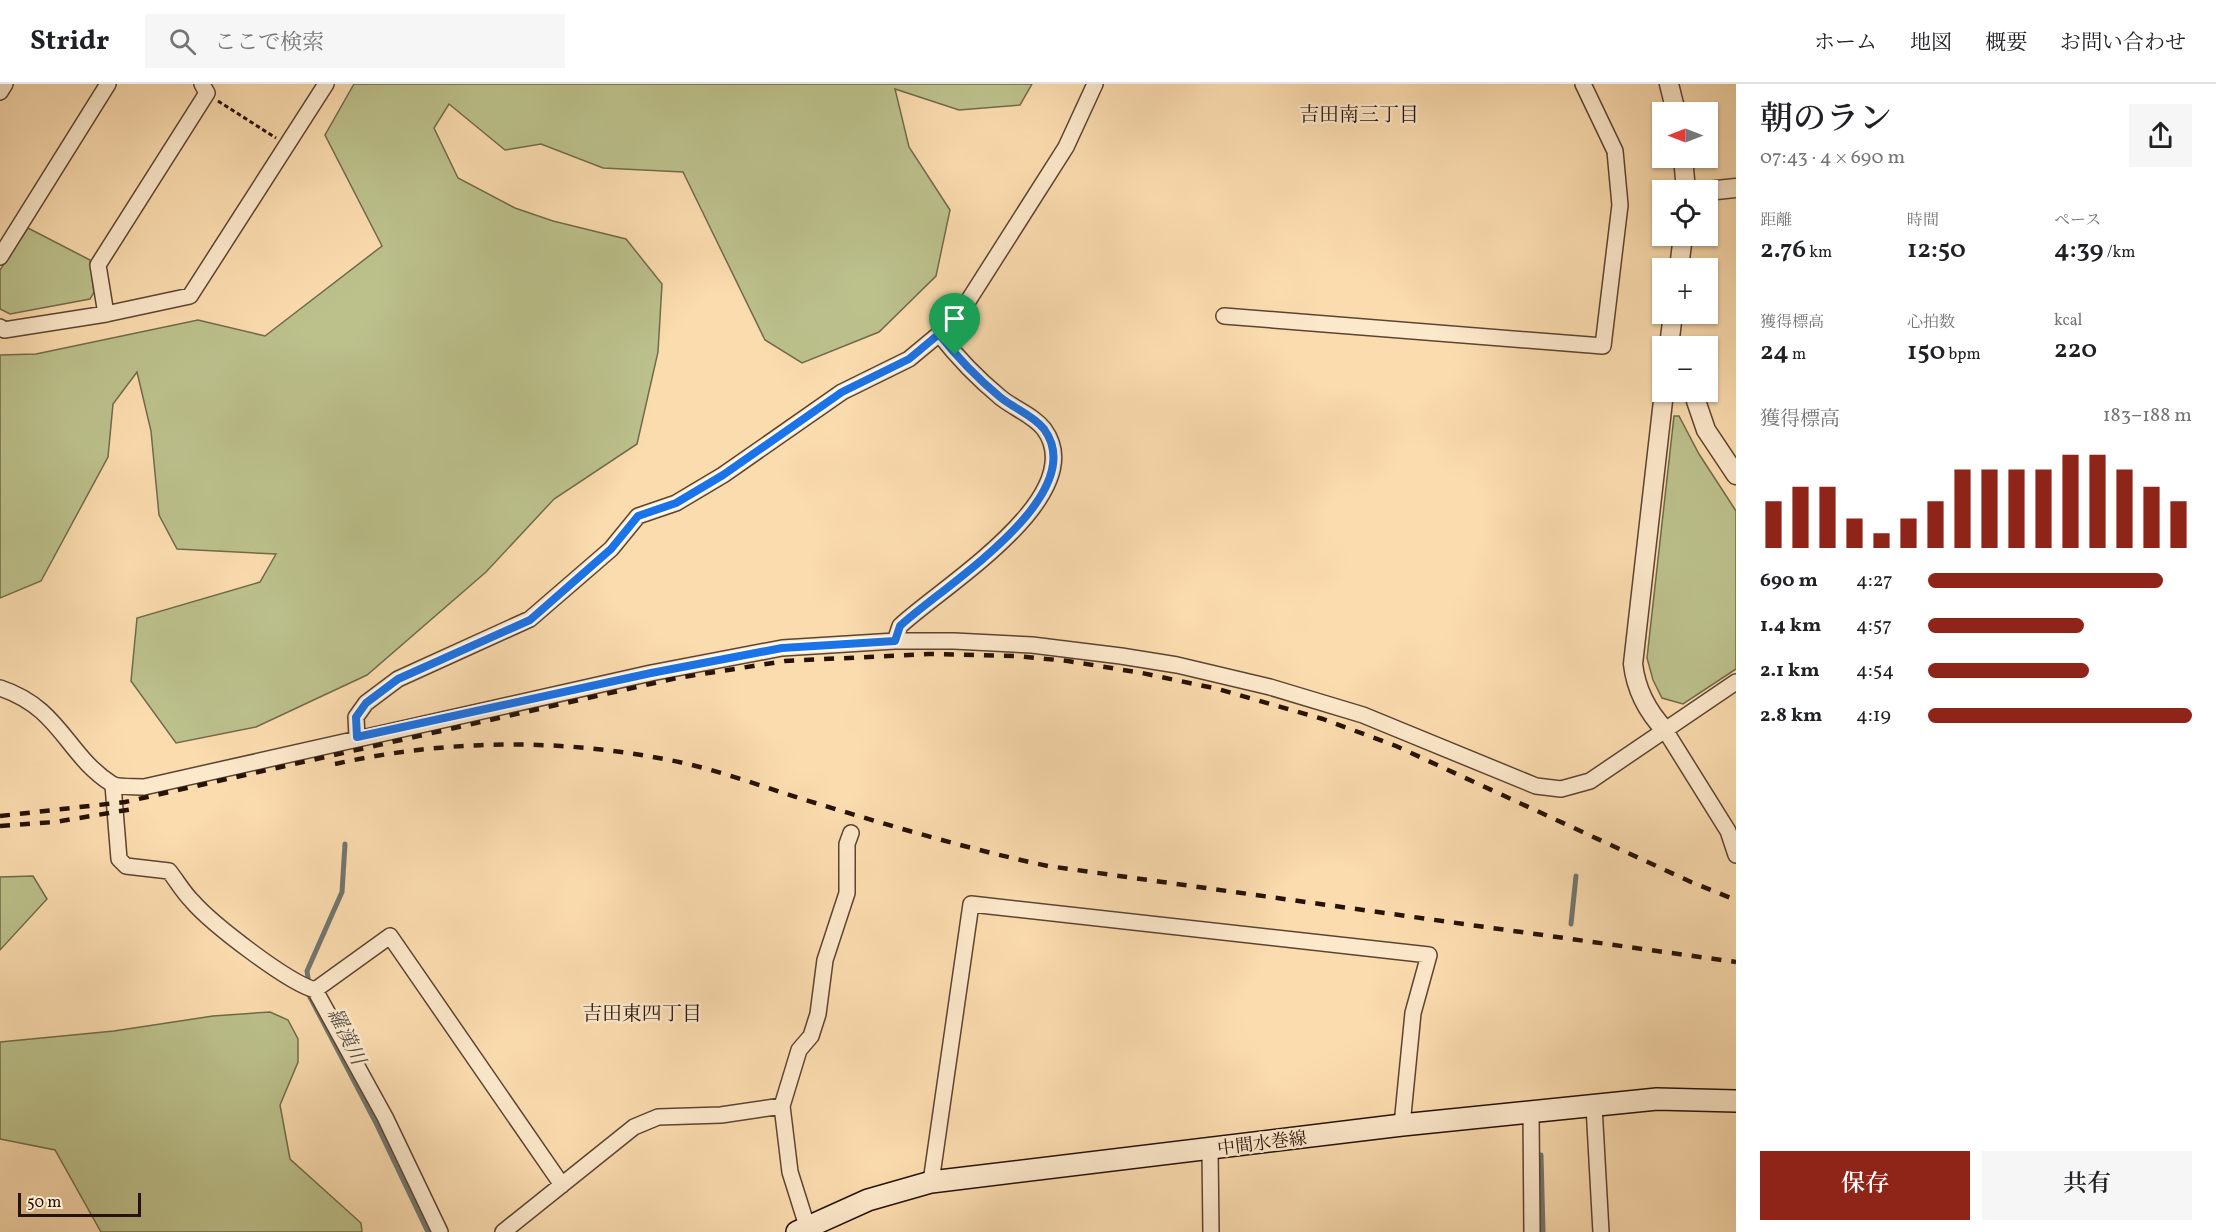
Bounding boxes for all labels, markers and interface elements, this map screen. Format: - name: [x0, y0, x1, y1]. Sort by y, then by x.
- search box: [145, 14, 565, 68]
- text: Stridr: [30, 22, 109, 61]
- icon: search: [166, 25, 199, 58]
- text: ここで検索: [214, 28, 324, 59]
- text: ホーム: [1814, 29, 1877, 58]
- text: 地図: [1910, 29, 1952, 58]
- text: 概要: [1985, 29, 2027, 58]
- text: お問い合わせ: [2060, 29, 2186, 58]
- text: 朝のラン: [1760, 98, 1892, 144]
- district label: 吉田南三丁目: [1299, 102, 1419, 130]
- north arrow: [1652, 102, 1718, 168]
- map controls: [1652, 102, 1718, 402]
- button: share: [2129, 104, 2192, 167]
- text: 07:43 · 4 × 690 m: [1760, 144, 1905, 172]
- button: locate: [1652, 180, 1718, 246]
- text: 距離: [1760, 210, 1792, 232]
- text: 時間: [1907, 210, 1939, 232]
- text: ペース: [2054, 210, 2101, 232]
- text: 2.76: [1760, 232, 1806, 268]
- text: 12:50: [1907, 232, 1966, 268]
- text: 4:39: [2054, 232, 2103, 268]
- text: km: [1806, 242, 1832, 264]
- text: /km: [2103, 242, 2135, 264]
- button: +: [1652, 258, 1718, 324]
- pin: [929, 293, 980, 355]
- icon: arrive: [938, 302, 971, 335]
- text: kcal: [2054, 310, 2082, 332]
- text: 獲得標高: [1760, 312, 1824, 334]
- text: 心拍数: [1907, 312, 1955, 334]
- text: 220: [2054, 332, 2097, 368]
- text: 24: [1760, 334, 1789, 370]
- text: 150: [1907, 334, 1945, 370]
- button: −: [1652, 336, 1718, 402]
- text: m: [1789, 344, 1806, 366]
- text: bpm: [1945, 344, 1981, 366]
- text: 183–188 m: [2103, 402, 2192, 430]
- text: 獲得標高: [1760, 406, 1840, 434]
- text: 690 m: [1760, 567, 1818, 595]
- text: 4:27: [1856, 567, 1893, 595]
- text: 1.4 km: [1760, 612, 1821, 640]
- text: 4:57: [1856, 612, 1892, 640]
- text: 2.1 km: [1760, 657, 1820, 685]
- text: 4:54: [1856, 657, 1894, 685]
- text: 2.8 km: [1760, 702, 1822, 730]
- text: 4:19: [1856, 702, 1891, 730]
- district label: 吉田東四丁目: [582, 1001, 702, 1029]
- water label: 羅漢川: [319, 1004, 372, 1072]
- street label: 中間水巻線: [1216, 1127, 1308, 1162]
- button: 保存: [1760, 1151, 1970, 1220]
- button: 共有: [1982, 1151, 2192, 1220]
- scale bar: [18, 1190, 141, 1218]
- text: 50 m: [27, 1192, 61, 1214]

